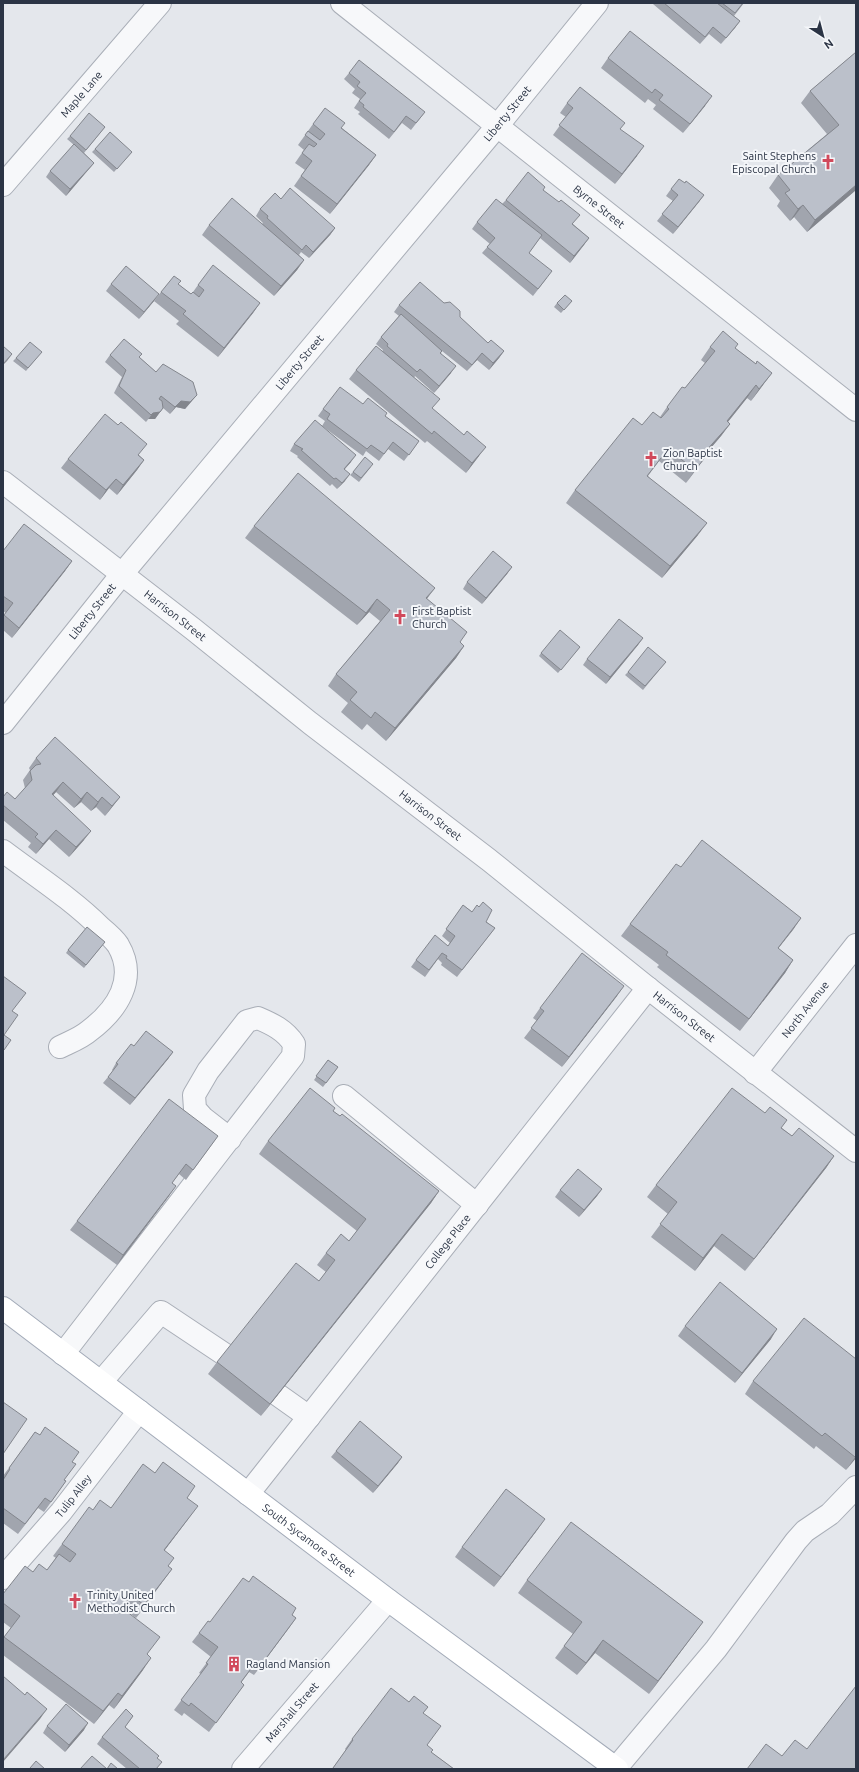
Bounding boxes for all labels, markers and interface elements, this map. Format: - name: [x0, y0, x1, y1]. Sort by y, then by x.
- north arrow: [803, 16, 843, 56]
- text: N: [822, 37, 836, 51]
- street label: Maple Lane: [58, 69, 104, 120]
- street label: Liberty Street: [481, 83, 534, 144]
- place label: Saint Stephens Episcopal Church: [732, 150, 816, 175]
- church icon: Saint Stephens Episcopal Church: [819, 153, 837, 171]
- street label: Byrne Street: [571, 183, 628, 231]
- street label: Liberty Street: [273, 332, 326, 392]
- place label: Zion Baptist Church: [663, 447, 723, 472]
- church icon: Zion Baptist Church: [642, 450, 660, 468]
- street label: Liberty Street: [66, 580, 119, 642]
- street label: Harrison Street: [142, 588, 209, 644]
- place label: First Baptist Church: [412, 605, 472, 630]
- church icon: First Baptist Church: [391, 608, 409, 626]
- street label: Harrison Street: [397, 788, 464, 843]
- street label: North Avenue: [779, 979, 831, 1040]
- street label: Harrison Street: [651, 989, 718, 1045]
- street label: College Place: [422, 1212, 473, 1271]
- street label: Tulip Alley: [53, 1472, 94, 1520]
- street label: South Sycamore Street: [260, 1501, 358, 1579]
- place label: Trinity United Methodist Church: [87, 1589, 175, 1614]
- church icon: Trinity United Methodist Church: [66, 1592, 84, 1610]
- building icon: Ragland Mansion: [225, 1655, 243, 1673]
- place label: Ragland Mansion: [246, 1658, 330, 1670]
- street label: Marshall Street: [263, 1679, 321, 1745]

